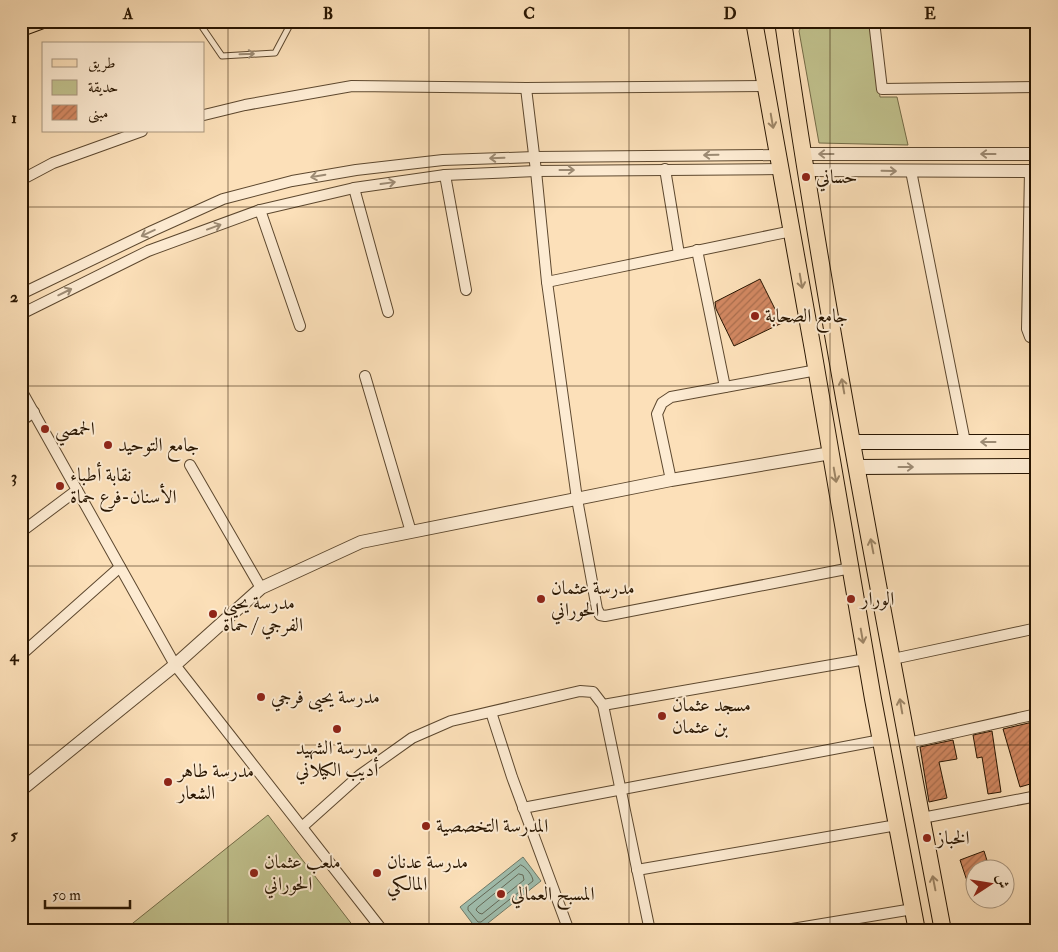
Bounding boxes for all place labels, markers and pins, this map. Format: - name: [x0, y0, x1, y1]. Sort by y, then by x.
- place label: حساني: [816, 165, 858, 192]
- marker: حساني: [800, 171, 812, 183]
- place label: جامع الصحابة: [765, 304, 848, 333]
- marker: جامع الصحابة: [749, 310, 761, 322]
- place label: الحمصي: [55, 417, 95, 446]
- marker: الحمصي: [39, 423, 51, 435]
- place label: جامع التوحيد: [118, 433, 199, 462]
- marker: جامع التوحيد: [102, 439, 114, 451]
- place label: نقابة أطباء الأسنان-فرع حماة: [70, 462, 177, 512]
- marker: نقابة أطباء الأسنان-فرع حماة: [54, 480, 66, 492]
- place label: مدرسة عثمان الحوراني: [551, 576, 635, 625]
- place label: الورار: [859, 587, 894, 611]
- place label: مدرسة يحيى الفرجي / حماة: [223, 591, 303, 640]
- marker: مدرسة عثمان الحوراني: [535, 593, 547, 605]
- marker: الورار: [845, 593, 857, 605]
- marker: مدرسة يحيى الفرجي / حماة: [207, 608, 219, 620]
- place label: مدرسة يحيى فرجي: [271, 685, 380, 713]
- marker: مدرسة يحيى فرجي: [255, 691, 267, 703]
- place label: مسجد عثمان بن عثمان: [672, 693, 751, 739]
- marker: مسجد عثمان بن عثمان: [656, 710, 668, 722]
- marker: مدرسة الشهيد أديب الكيلاني: [331, 723, 343, 735]
- place label: مدرسة الشهيد أديب الكيلاني: [295, 736, 379, 785]
- place label: مدرسة طاهر الشعار: [176, 759, 254, 805]
- marker: مدرسة طاهر الشعار: [162, 776, 174, 788]
- place label: المدرسة التخصصية: [436, 814, 548, 838]
- marker: المدرسة التخصصية: [420, 820, 432, 832]
- place label: الخباز: [935, 826, 970, 850]
- marker: الخباز: [921, 832, 933, 844]
- place label: ملعب عثمان الحوراني: [264, 850, 341, 899]
- place label: مدرسة عدنان المالكي: [387, 850, 468, 901]
- marker: ملعب عثمان الحوراني: [248, 867, 260, 879]
- marker: مدرسة عدنان المالكي: [371, 867, 383, 879]
- place label: المسبح العمالي: [511, 882, 595, 911]
- marker: المسبح العمالي: [495, 888, 507, 900]

